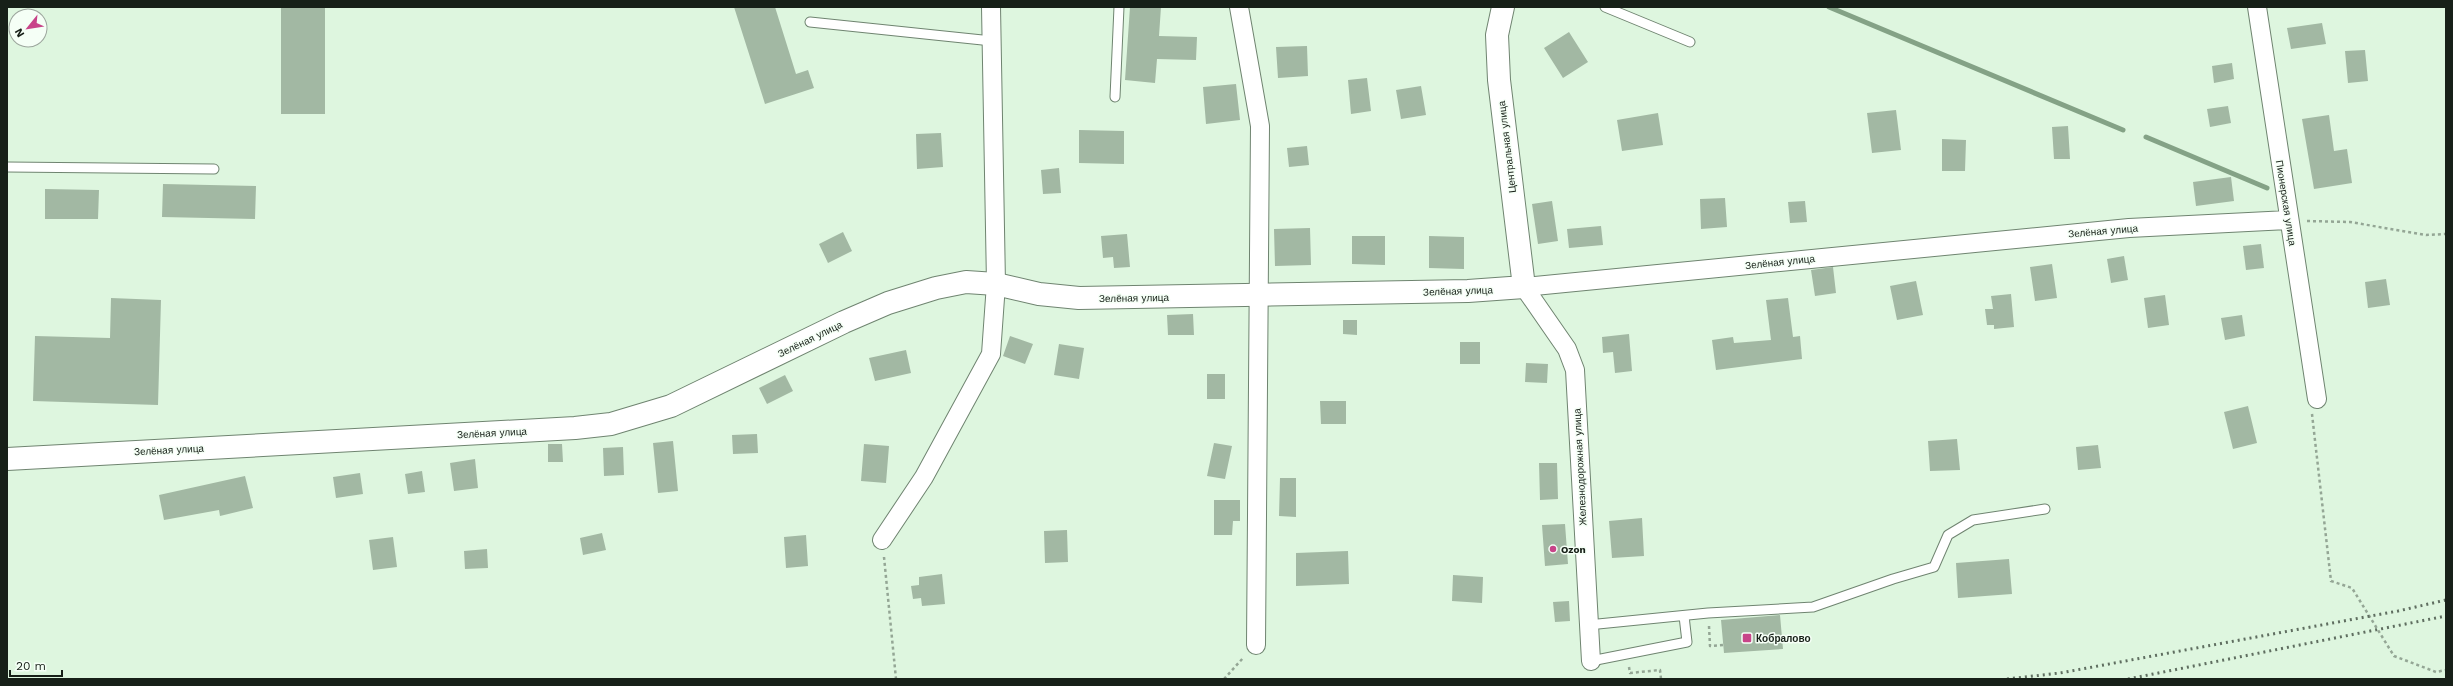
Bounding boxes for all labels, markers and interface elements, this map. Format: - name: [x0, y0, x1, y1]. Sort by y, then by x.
- north arrow: [8, 8, 48, 48]
- text: N: [12, 26, 27, 40]
- street label: Центральная улица: [1496, 100, 1518, 194]
- street label: Пионерская улица: [2274, 159, 2298, 247]
- street label: Зелёная улица: [2068, 222, 2139, 240]
- street label: Зелёная улица: [1745, 253, 1816, 271]
- street label: Зелёная улица: [1423, 284, 1494, 298]
- street label: Зелёная улица: [1099, 292, 1170, 304]
- street label: Зелёная улица: [776, 319, 844, 359]
- street label: Железнодорожная улица: [1571, 408, 1589, 526]
- street label: Зелёная улица: [457, 426, 528, 440]
- street label: Зелёная улица: [134, 443, 205, 457]
- marker: Ozon: [1548, 544, 1558, 554]
- place label: Ozon: [1561, 544, 1586, 555]
- marker: Кобралово: [1741, 632, 1753, 644]
- place label: Кобралово: [1756, 633, 1811, 644]
- scale bar: [10, 652, 62, 678]
- text: 20 m: [16, 659, 46, 673]

